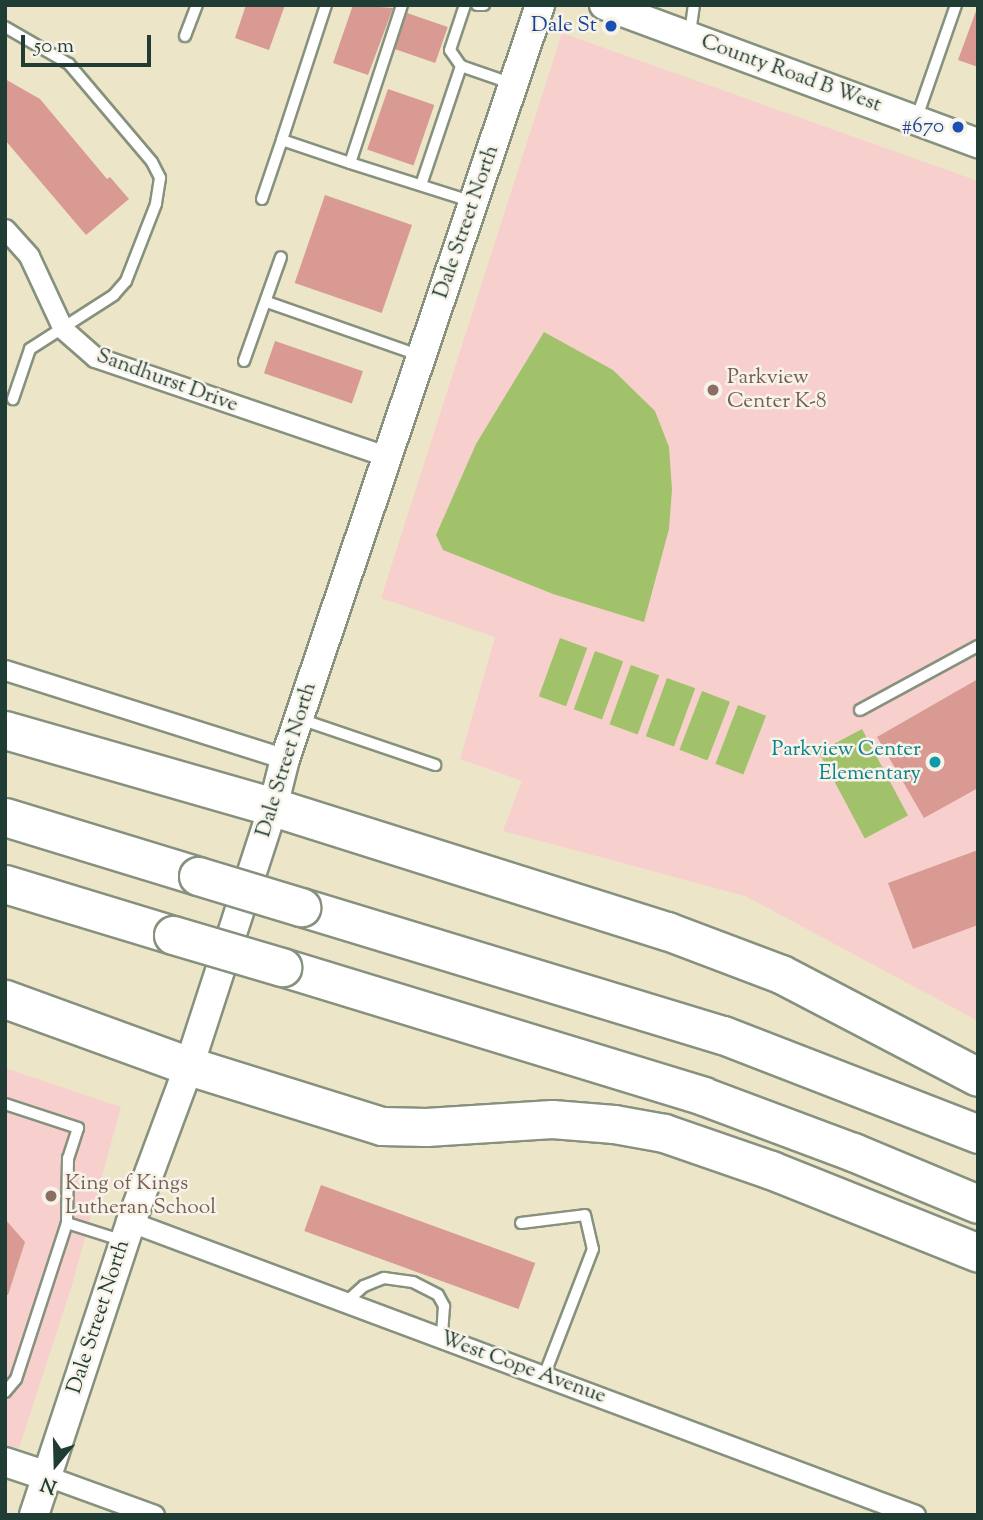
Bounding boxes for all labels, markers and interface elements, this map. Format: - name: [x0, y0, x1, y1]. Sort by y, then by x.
- place label: Dale St: [531, 13, 597, 39]
- marker: Dale St: [603, 18, 619, 34]
- scale bar: [24, 21, 154, 65]
- street label: County Road B West: [697, 30, 885, 118]
- text: 50 m: [34, 32, 74, 62]
- place label: #670: [901, 114, 944, 140]
- marker: #670: [950, 119, 966, 135]
- street label: Dale Street North: [429, 142, 505, 302]
- street label: Sandhurst Drive: [93, 344, 241, 418]
- place label: Parkview Center K-8: [727, 365, 827, 415]
- marker: Parkview Center K-8: [705, 382, 721, 398]
- street label: Dale Street North: [252, 680, 322, 840]
- place label: Parkview Center Elementary: [772, 737, 921, 787]
- marker: Parkview Center Elementary: [927, 754, 943, 770]
- place label: King of Kings Lutheran School: [65, 1171, 216, 1221]
- marker: King of Kings Lutheran School: [43, 1188, 59, 1204]
- street label: Dale Street North: [62, 1237, 136, 1397]
- street label: West Cope Avenue: [437, 1326, 609, 1410]
- north arrow: [21, 1429, 91, 1499]
- text: N: [37, 1469, 61, 1500]

